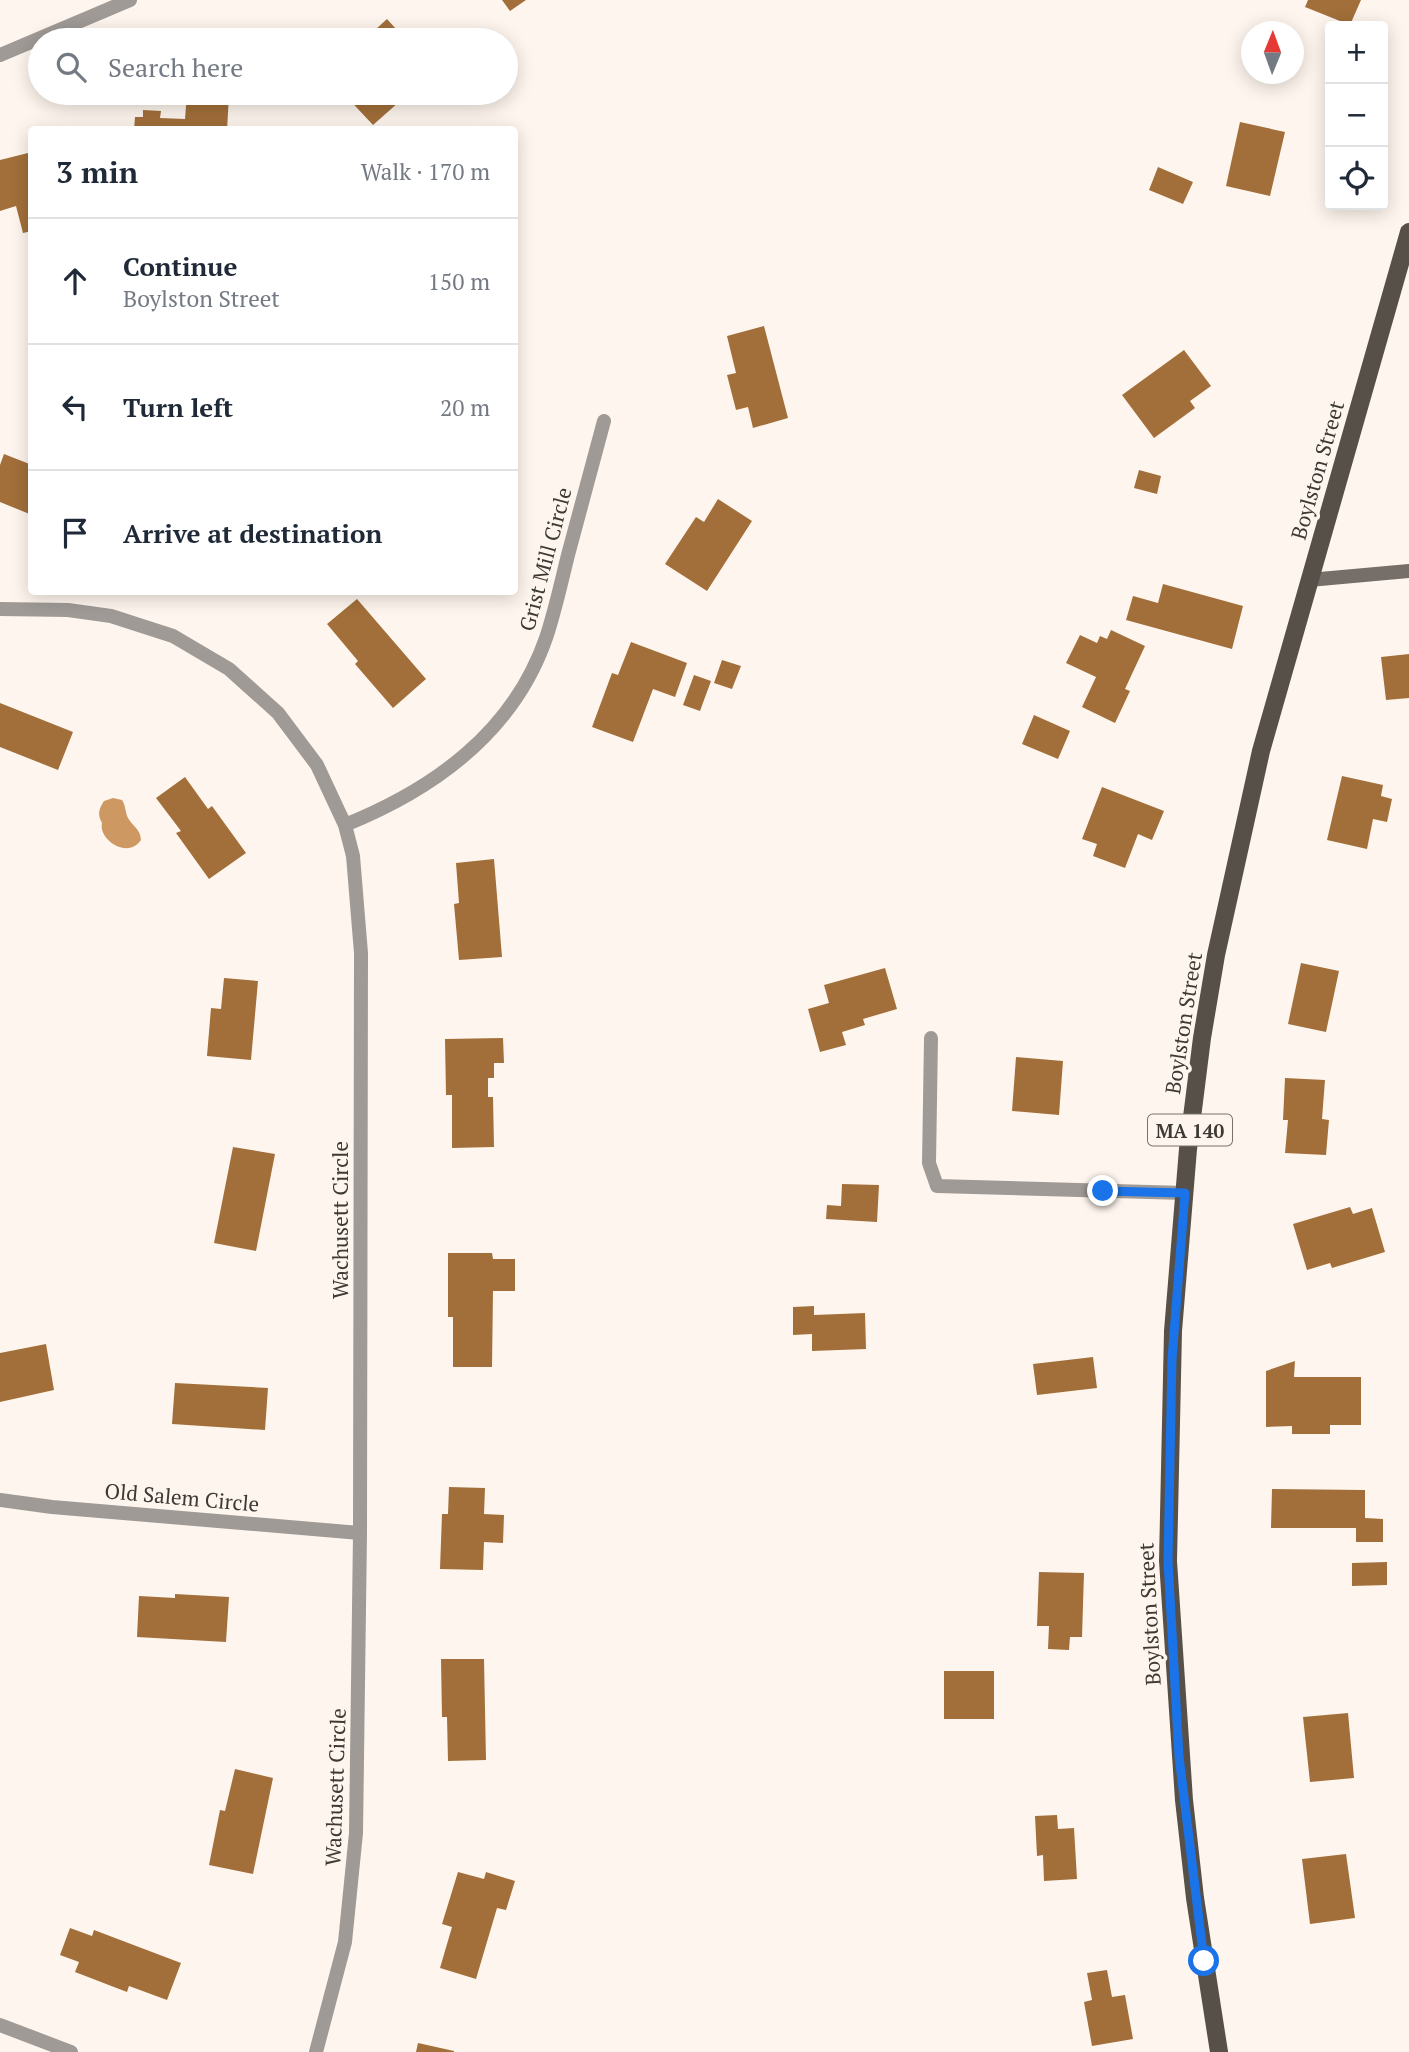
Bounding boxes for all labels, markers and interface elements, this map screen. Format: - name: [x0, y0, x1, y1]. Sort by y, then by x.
- north arrow: [1241, 21, 1304, 84]
- map controls: [1325, 21, 1388, 210]
- button: +: [1325, 21, 1388, 84]
- search box: [28, 28, 518, 105]
- icon: search: [52, 48, 90, 86]
- text: Search here: [108, 50, 243, 84]
- button: −: [1325, 84, 1388, 147]
- button: locate: [1325, 147, 1388, 210]
- text: 3 min: [56, 152, 138, 192]
- text: Walk · 170 m: [361, 156, 490, 187]
- text: Continue: [123, 249, 237, 283]
- icon: ahead: [56, 262, 94, 300]
- text: 150 m: [428, 266, 490, 297]
- text: Boylston Street: [123, 283, 280, 314]
- icon: left: [56, 388, 94, 426]
- text: Turn left: [123, 390, 233, 424]
- text: 20 m: [440, 392, 490, 423]
- street label: Boylston Street: [1284, 397, 1350, 543]
- street label: Grist Mill Circle: [512, 484, 578, 634]
- icon: arrive: [56, 514, 94, 552]
- text: Arrive at destination: [123, 516, 382, 550]
- street label: Boylston Street: [1158, 950, 1208, 1096]
- road number: MA 140: [1148, 1114, 1232, 1146]
- street label: Wachusett Circle: [326, 1141, 354, 1299]
- route end: [1087, 1175, 1118, 1206]
- street label: Old Salem Circle: [103, 1476, 261, 1518]
- street label: Boylston Street: [1131, 1542, 1167, 1686]
- street label: Wachusett Circle: [318, 1708, 352, 1866]
- route start: [1188, 1945, 1219, 1976]

